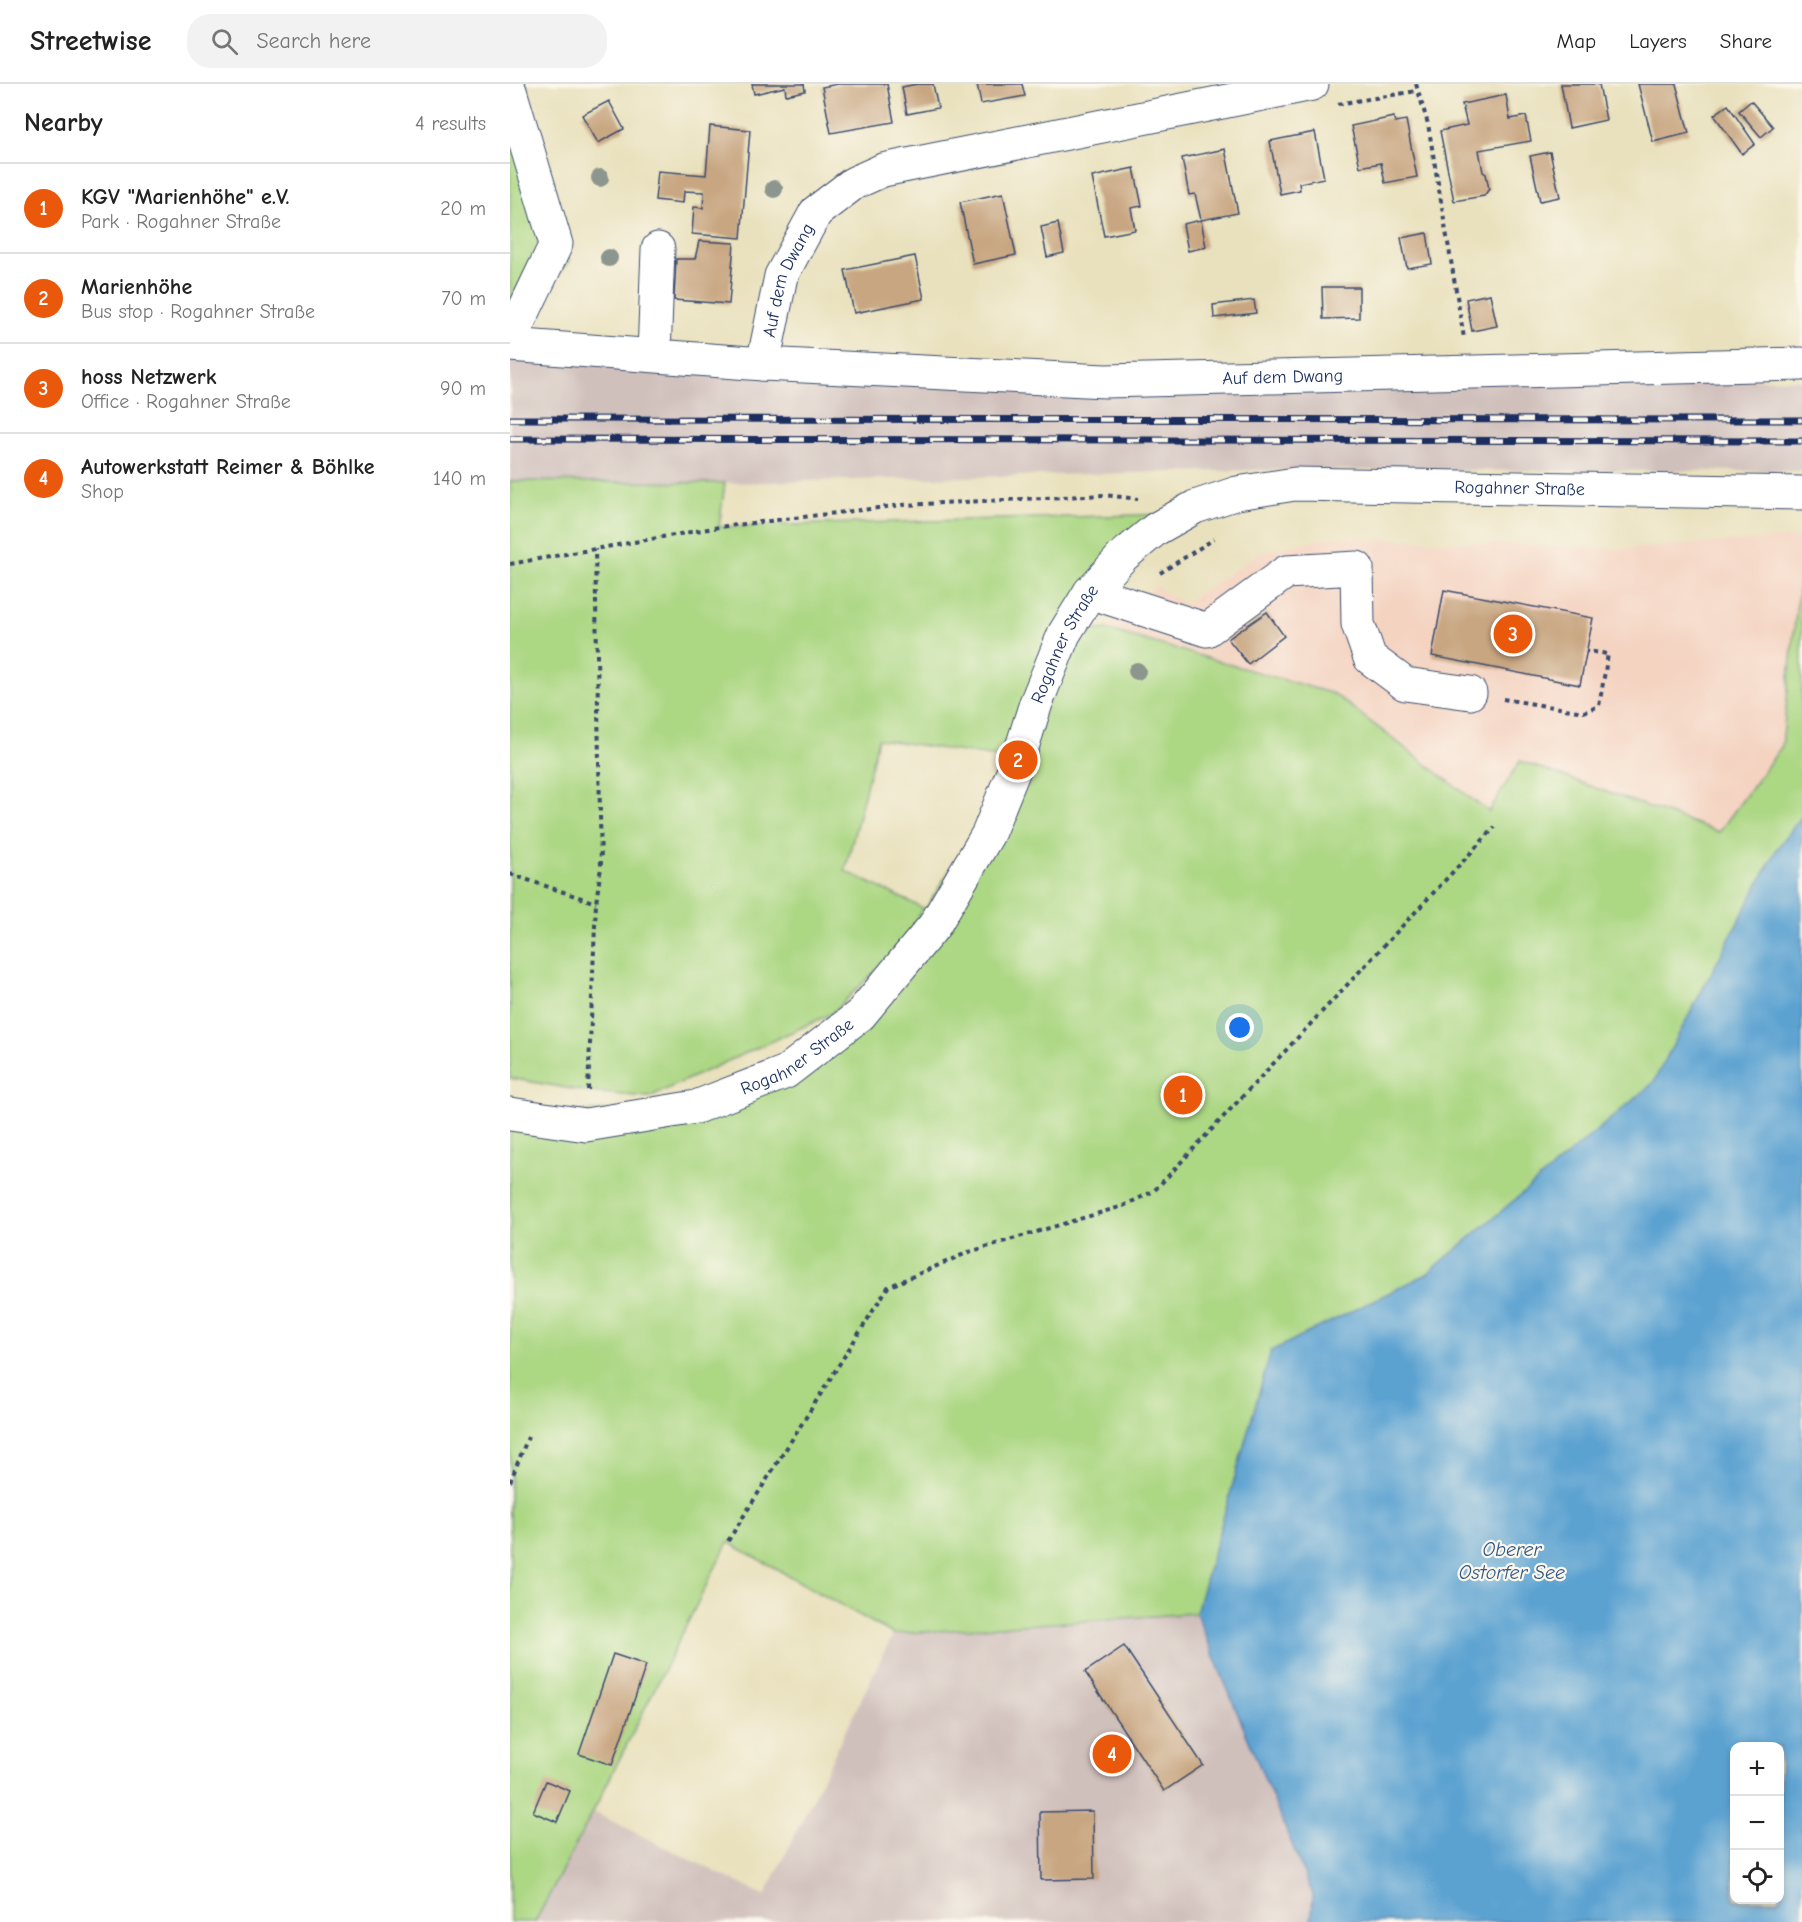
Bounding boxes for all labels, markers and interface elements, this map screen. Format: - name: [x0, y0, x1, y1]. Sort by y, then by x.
- search box: [187, 14, 607, 68]
- text: Streetwise: [30, 25, 151, 57]
- icon: search: [208, 25, 241, 58]
- text: Search here: [256, 28, 371, 54]
- text: Map: [1557, 29, 1596, 53]
- text: Layers: [1629, 29, 1687, 53]
- text: Share: [1720, 29, 1772, 53]
- text: Nearby: [24, 108, 103, 138]
- text: 4 results: [415, 112, 486, 135]
- text: KGV "Marienhöhe" e.V.: [81, 184, 290, 210]
- text: 1: [40, 197, 47, 220]
- text: 20 m: [440, 197, 486, 220]
- text: Park · Rogahner Straße: [81, 210, 281, 233]
- street label: Auf dem Dwang: [758, 220, 818, 339]
- text: Marienhöhe: [81, 274, 192, 300]
- text: 2: [39, 287, 48, 310]
- text: 70 m: [441, 287, 486, 310]
- text: Bus stop · Rogahner Straße: [81, 300, 315, 323]
- text: hoss Netzwerk: [81, 364, 216, 390]
- street label: Auf dem Dwang: [1222, 365, 1343, 389]
- text: 3: [39, 377, 48, 400]
- text: 90 m: [440, 377, 486, 400]
- text: Office · Rogahner Straße: [81, 390, 291, 413]
- text: Autowerkstatt Reimer & Böhlke: [81, 454, 374, 480]
- text: 4: [39, 467, 48, 490]
- text: 140 m: [433, 467, 486, 490]
- street label: Rogahner Straße: [1454, 476, 1585, 500]
- text: Shop: [81, 480, 124, 503]
- street label: Rogahner Straße: [1026, 580, 1103, 706]
- pin: 3: [1494, 612, 1532, 656]
- pin: 2: [998, 738, 1038, 782]
- street label: Rogahner Straße: [737, 1013, 858, 1099]
- your location: [1225, 1013, 1254, 1042]
- pin: 1: [1164, 1072, 1202, 1118]
- water label: Oberer Ostorfer See: [1459, 1538, 1565, 1584]
- pin: 4: [1092, 1732, 1132, 1776]
- map controls: [1730, 1742, 1784, 1904]
- button: +: [1730, 1742, 1784, 1796]
- button: −: [1730, 1796, 1784, 1850]
- button: locate: [1730, 1850, 1784, 1904]

